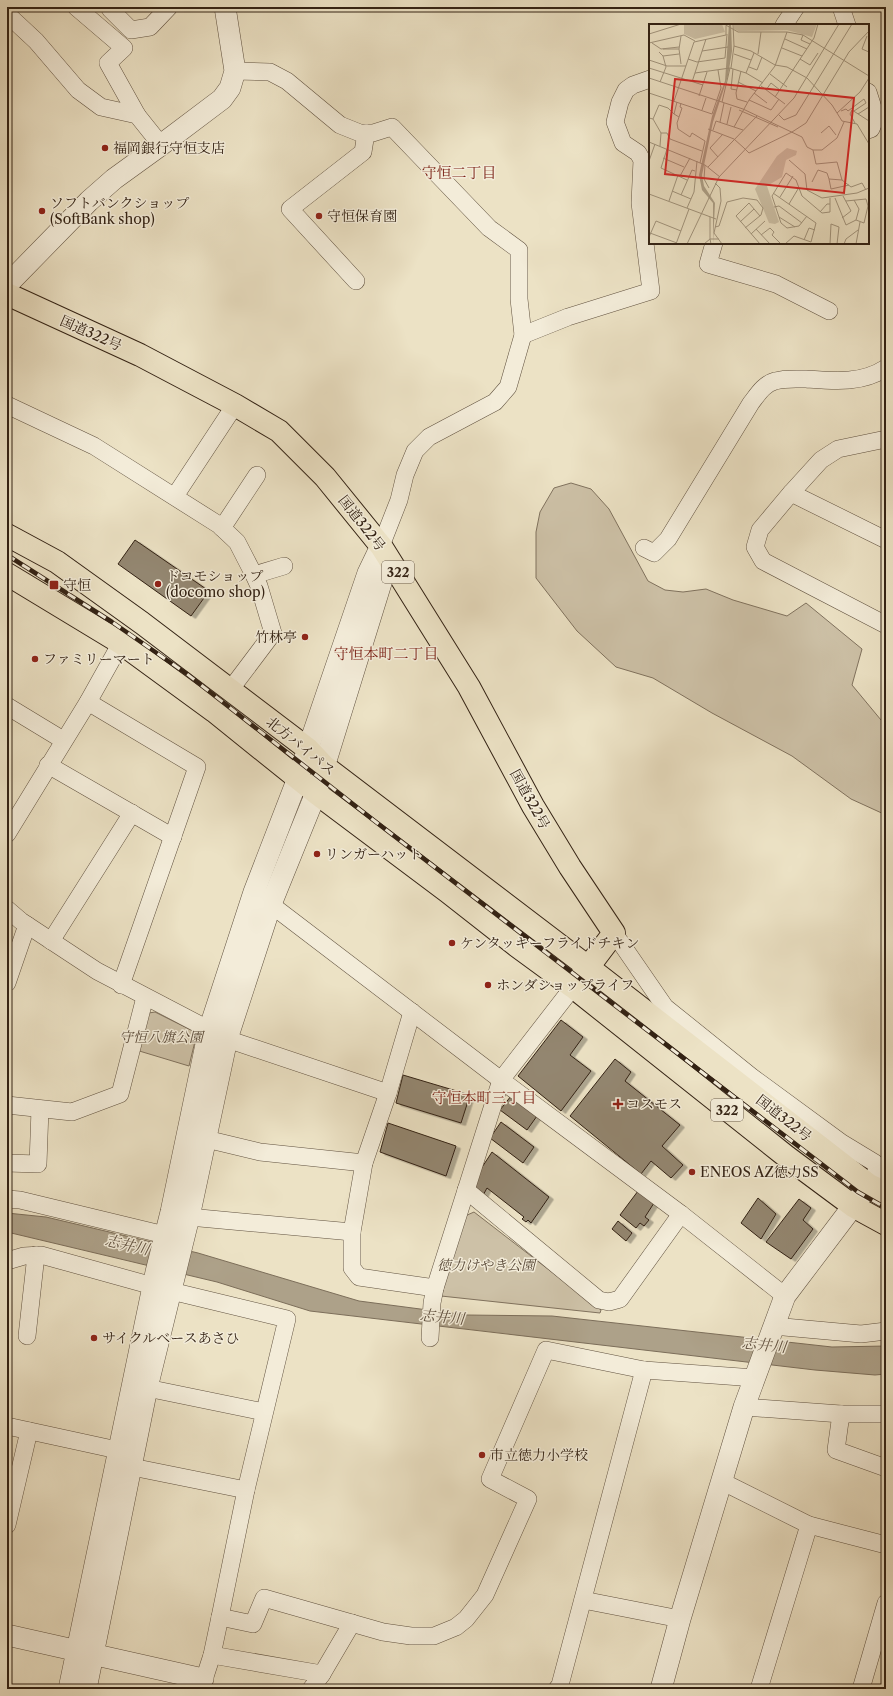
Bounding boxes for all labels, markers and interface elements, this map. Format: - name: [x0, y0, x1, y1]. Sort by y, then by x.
- inset map: [649, 24, 869, 244]
- place label: 福岡銀行守恒支店: [113, 139, 225, 157]
- marker: 福岡銀行守恒支店: [100, 143, 110, 153]
- district label: 守恒二丁目: [421, 163, 497, 182]
- place label: ソフトバンクショップ (SoftBank shop): [50, 194, 189, 228]
- marker: ソフトバンクショップ (SoftBank shop): [37, 206, 47, 216]
- place label: 守恒保育園: [327, 207, 397, 225]
- marker: 守恒保育園: [314, 211, 324, 221]
- street label: 国道322号: [57, 311, 125, 355]
- street label: 国道322号: [335, 492, 389, 554]
- road number: 322: [382, 561, 414, 583]
- place label: ドコモショップ (docomo shop): [166, 567, 265, 601]
- place label: 守恒: [63, 576, 91, 594]
- marker: 守恒: [48, 579, 60, 591]
- marker: ドコモショップ (docomo shop): [153, 579, 163, 589]
- place label: 竹林亭: [255, 628, 297, 646]
- marker: 竹林亭: [300, 632, 310, 642]
- district label: 守恒本町二丁目: [333, 644, 439, 663]
- place label: ファミリーマート: [43, 650, 155, 668]
- marker: ファミリーマート: [30, 654, 40, 664]
- street label: 北方バイパス: [263, 713, 339, 779]
- street label: 国道322号: [506, 766, 554, 832]
- place label: リンガーハット: [325, 845, 422, 863]
- marker: リンガーハット: [312, 849, 322, 859]
- place label: ケンタッキーフライドチキン: [460, 934, 639, 952]
- marker: ケンタッキーフライドチキン: [447, 938, 457, 948]
- place label: ホンダショップライフ: [496, 976, 634, 994]
- marker: ホンダショップライフ: [483, 980, 493, 990]
- park label: 守恒八旗公園: [119, 1028, 205, 1046]
- district label: 守恒本町三丁目: [431, 1088, 537, 1107]
- street label: 国道322号: [753, 1091, 815, 1145]
- place label: コスモス: [626, 1095, 682, 1113]
- marker: コスモス: [613, 1099, 623, 1109]
- road number: 322: [711, 1099, 743, 1121]
- place label: ENEOS AZ徳力SS: [700, 1163, 819, 1181]
- marker: ENEOS AZ徳力SS: [687, 1167, 697, 1177]
- water label: 志井川: [103, 1230, 153, 1259]
- park label: 徳力けやき公園: [437, 1256, 537, 1274]
- water label: 志井川: [419, 1305, 467, 1328]
- place label: サイクルベースあさひ: [102, 1329, 240, 1347]
- marker: サイクルベースあさひ: [89, 1333, 99, 1343]
- water label: 志井川: [741, 1333, 789, 1357]
- place label: 市立徳力小学校: [490, 1446, 588, 1464]
- marker: 市立徳力小学校: [477, 1450, 487, 1460]

